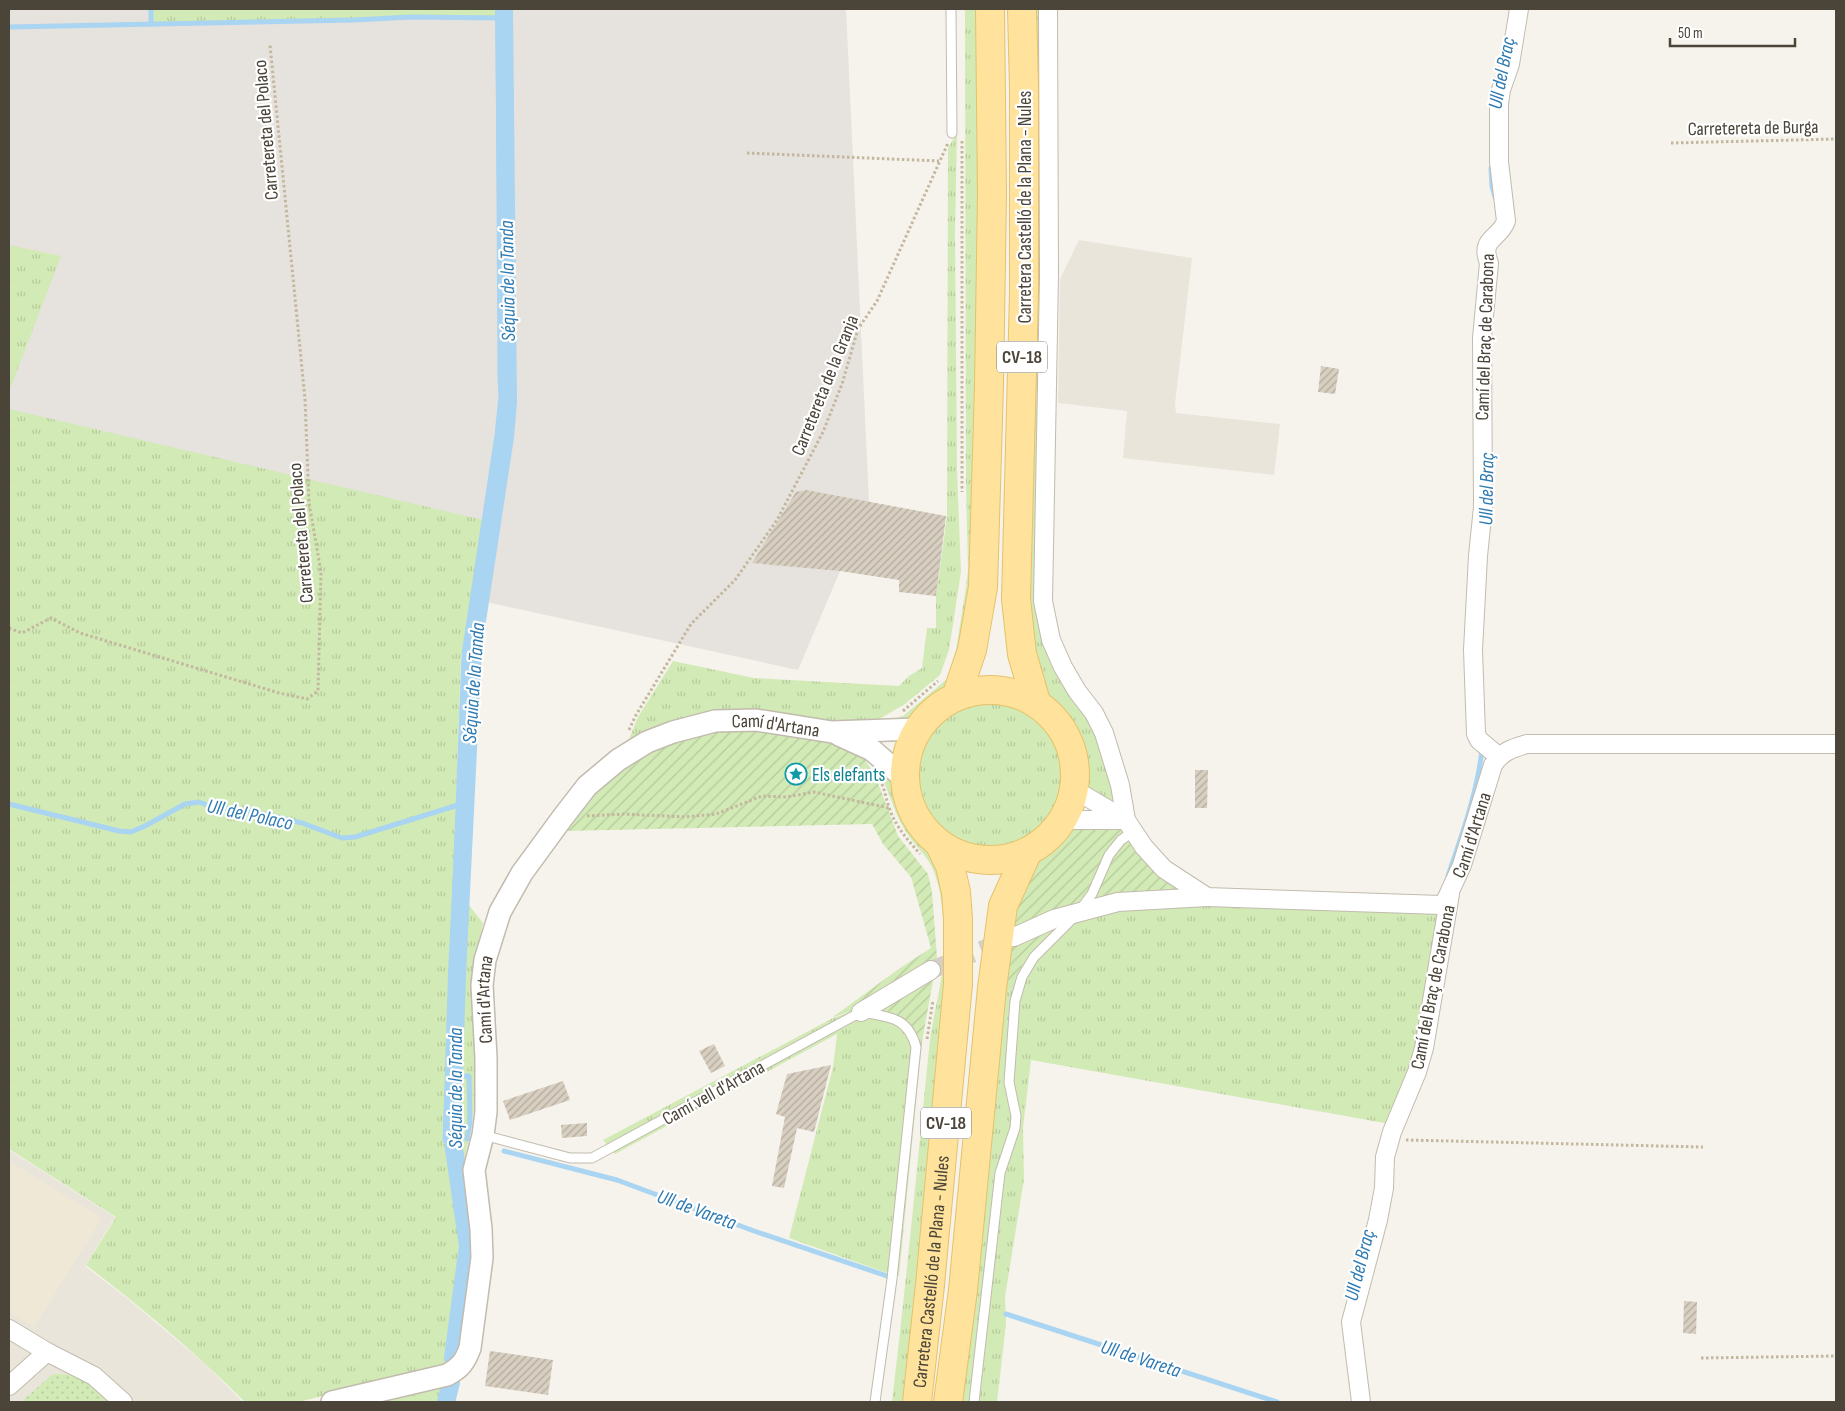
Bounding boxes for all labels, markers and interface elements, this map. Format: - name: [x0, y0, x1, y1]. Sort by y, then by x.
- scale bar: [1670, 15, 1795, 47]
- text: 50 m: [1678, 24, 1703, 43]
- water label: Ull del Braç: [1483, 35, 1521, 111]
- street label: Carretereta del Polaco: [249, 59, 284, 201]
- street label: Carretera Castelló de la Plana - Nules: [1014, 90, 1037, 323]
- street label: Carretereta de Burga: [1687, 116, 1819, 141]
- water label: Séquia de la Tanda: [495, 220, 521, 342]
- street label: Camí del Braç de Carabona: [1471, 253, 1500, 421]
- street label: Carretereta de la Granja: [787, 312, 864, 459]
- road number: CV-18: [997, 342, 1047, 372]
- water label: Ull del Braç: [1474, 452, 1500, 526]
- street label: Carretereta del Polaco: [284, 462, 319, 604]
- water label: Séquia de la Tanda: [458, 622, 490, 744]
- street label: Camí d'Artana: [731, 710, 821, 743]
- place icon: Els elefants: [784, 762, 808, 786]
- place label: Els elefants: [812, 764, 886, 787]
- street label: Camí d'Artana: [1448, 790, 1497, 882]
- water label: Ull del Polaco: [205, 794, 295, 836]
- street label: Camí del Braç de Carabona: [1406, 903, 1461, 1071]
- street label: Camí d'Artana: [472, 952, 499, 1044]
- water label: Séquia de la Tanda: [444, 1028, 468, 1148]
- street label: Camí vell d'Artana: [659, 1056, 769, 1131]
- road number: CV-18: [921, 1108, 971, 1138]
- street label: Carretera Castelló de la Plana - Nules: [909, 1155, 955, 1389]
- water label: Ull de Vareta: [654, 1185, 740, 1235]
- water label: Ull del Braç: [1340, 1227, 1380, 1304]
- water label: Ull de Vareta: [1098, 1335, 1184, 1383]

